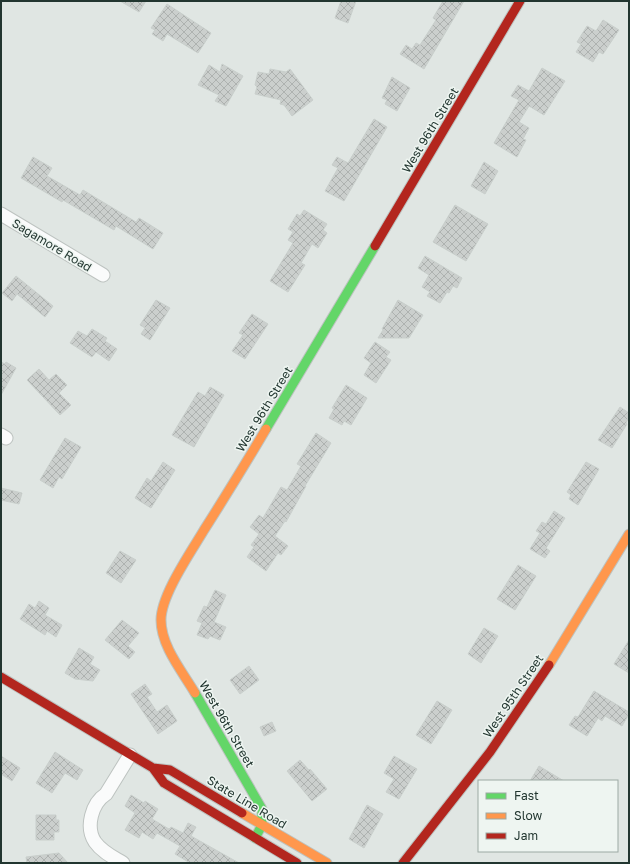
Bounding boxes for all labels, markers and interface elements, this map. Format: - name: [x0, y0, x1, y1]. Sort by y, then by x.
- street label: West 96th Street: [398, 84, 462, 176]
- street label: Sagamore Road: [9, 215, 95, 275]
- street label: West 96th Street: [232, 363, 296, 455]
- street label: West 95th Street: [480, 651, 546, 740]
- street label: West 96th Street: [196, 678, 258, 770]
- street label: State Line Road: [204, 772, 290, 832]
- legend: [478, 780, 618, 852]
- text: Fast: [514, 788, 539, 803]
- text: Slow: [514, 808, 542, 823]
- text: Jam: [514, 828, 538, 843]

